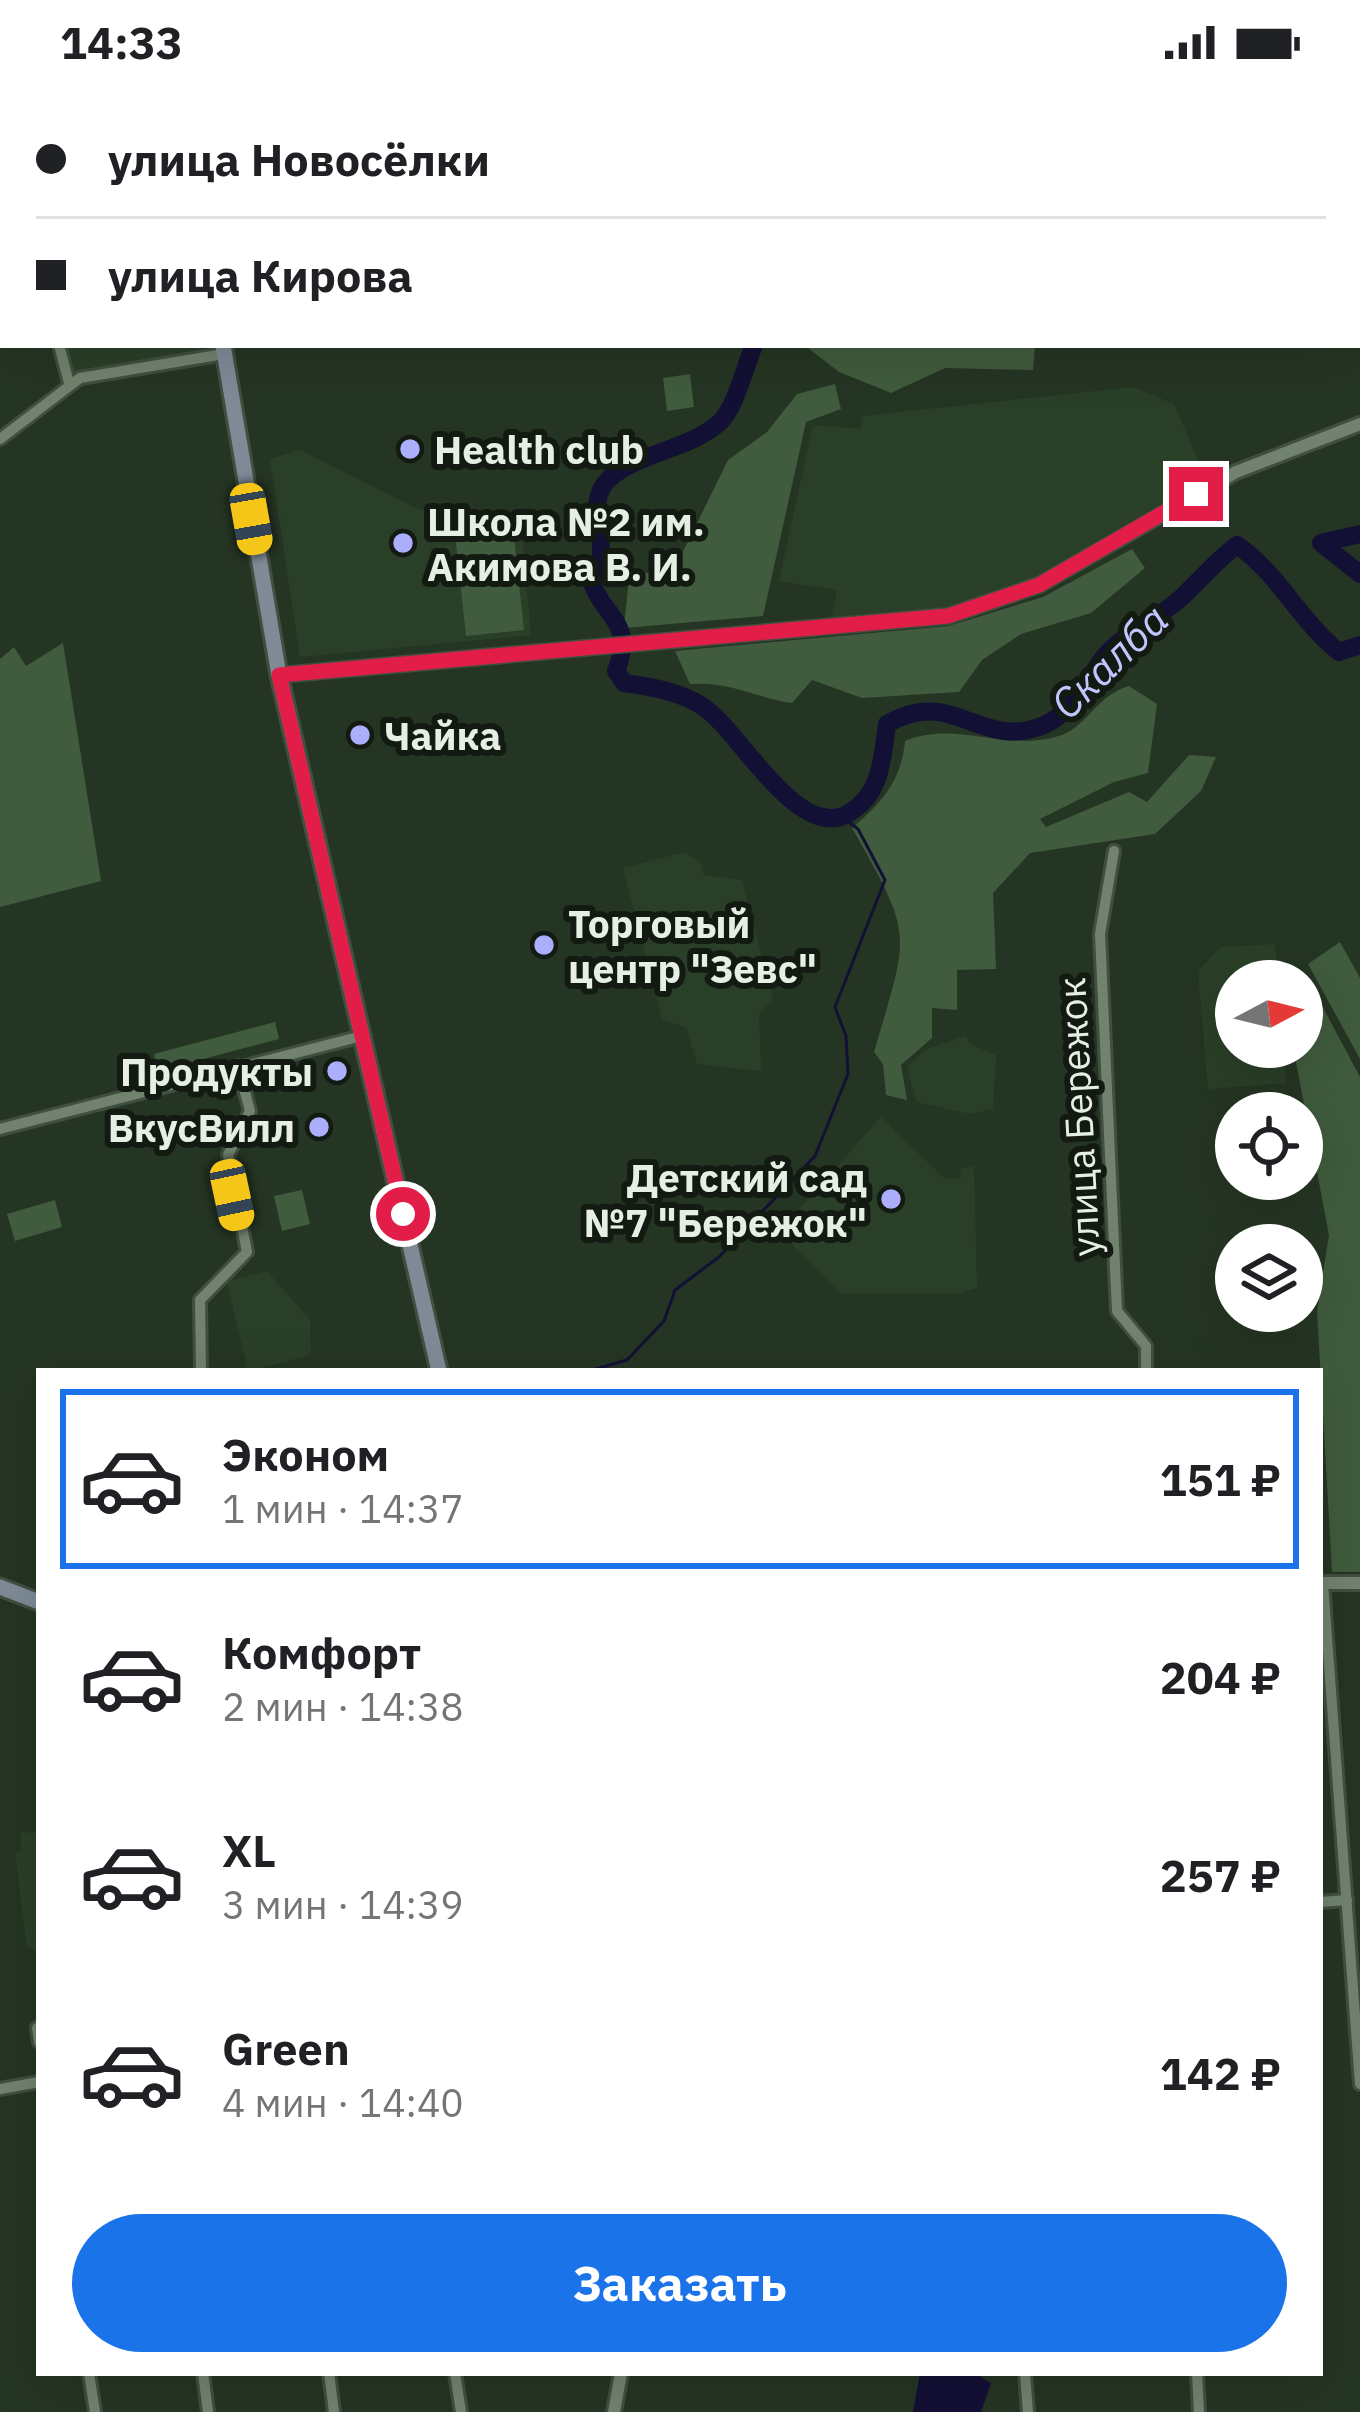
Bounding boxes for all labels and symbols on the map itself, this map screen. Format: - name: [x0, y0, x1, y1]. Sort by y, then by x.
- place label: Health club: [434, 424, 644, 475]
- marker: Health club: [397, 436, 423, 462]
- route end: [1169, 467, 1223, 521]
- car: [227, 480, 275, 558]
- place label: Школа №2 им. Акимова В. И.: [427, 496, 705, 592]
- marker: Школа №2 им. Акимова В. И.: [390, 530, 416, 556]
- water label: Скалба: [1039, 592, 1179, 730]
- place label: Чайка: [384, 710, 501, 761]
- marker: Чайка: [347, 722, 373, 748]
- place label: Торговый центр "Зевс": [568, 898, 817, 994]
- marker: Торговый центр "Зевс": [531, 932, 557, 958]
- north arrow: [1215, 960, 1323, 1068]
- street label: улица Бережок: [1045, 976, 1111, 1258]
- place label: Продукты: [120, 1046, 313, 1097]
- marker: Продукты: [324, 1058, 350, 1084]
- place label: ВкусВилл: [108, 1102, 295, 1153]
- marker: ВкусВилл: [306, 1114, 332, 1140]
- place label: Детский сад №7 "Бережок": [584, 1152, 867, 1248]
- car: [207, 1156, 257, 1234]
- marker: Детский сад №7 "Бережок": [878, 1186, 904, 1212]
- route start: [376, 1187, 430, 1241]

